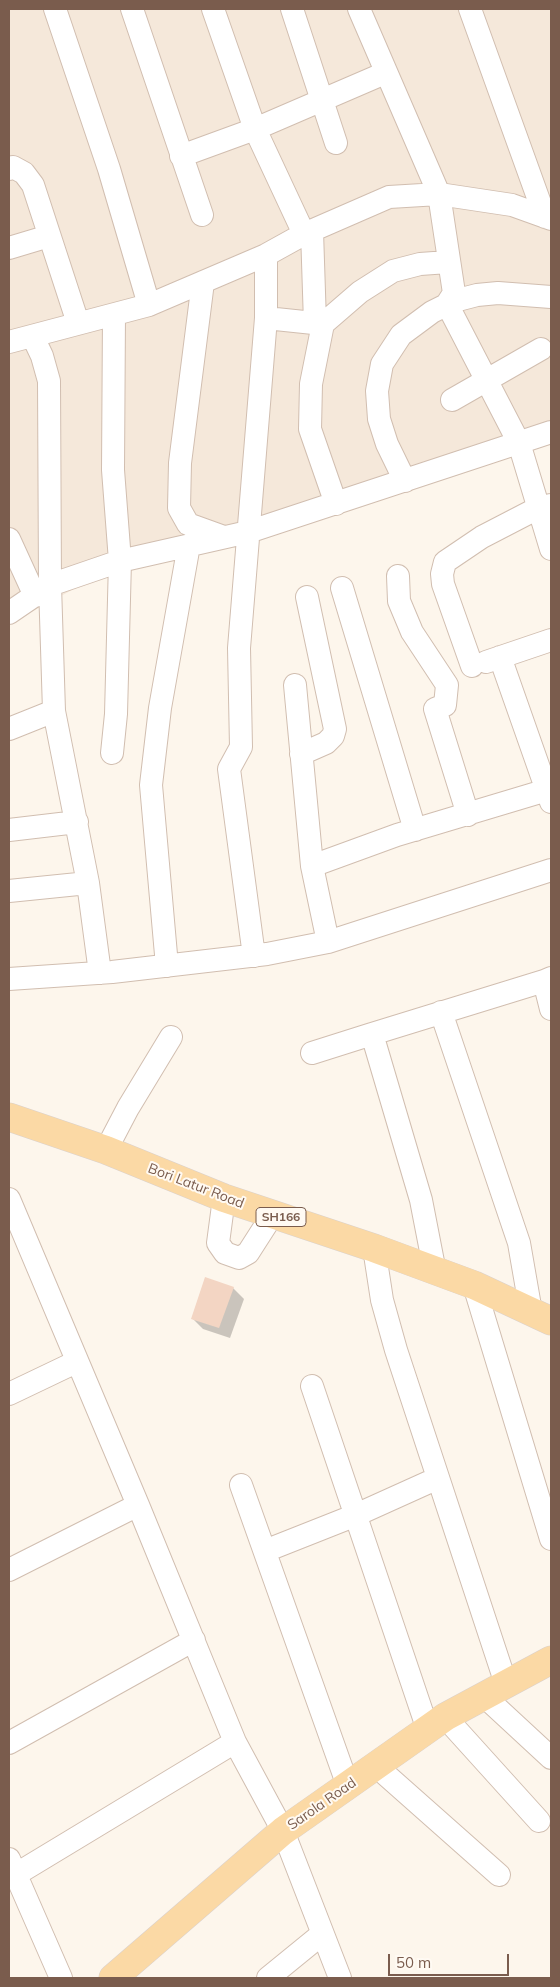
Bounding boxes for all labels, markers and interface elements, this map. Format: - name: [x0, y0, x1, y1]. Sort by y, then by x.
- street label: Bori Latur Road: [146, 1160, 246, 1212]
- road number: SH166: [256, 1208, 306, 1226]
- street label: Sarola Road: [284, 1774, 360, 1834]
- scale bar: [390, 1944, 511, 1976]
- text: 50 m: [396, 1953, 431, 1972]

